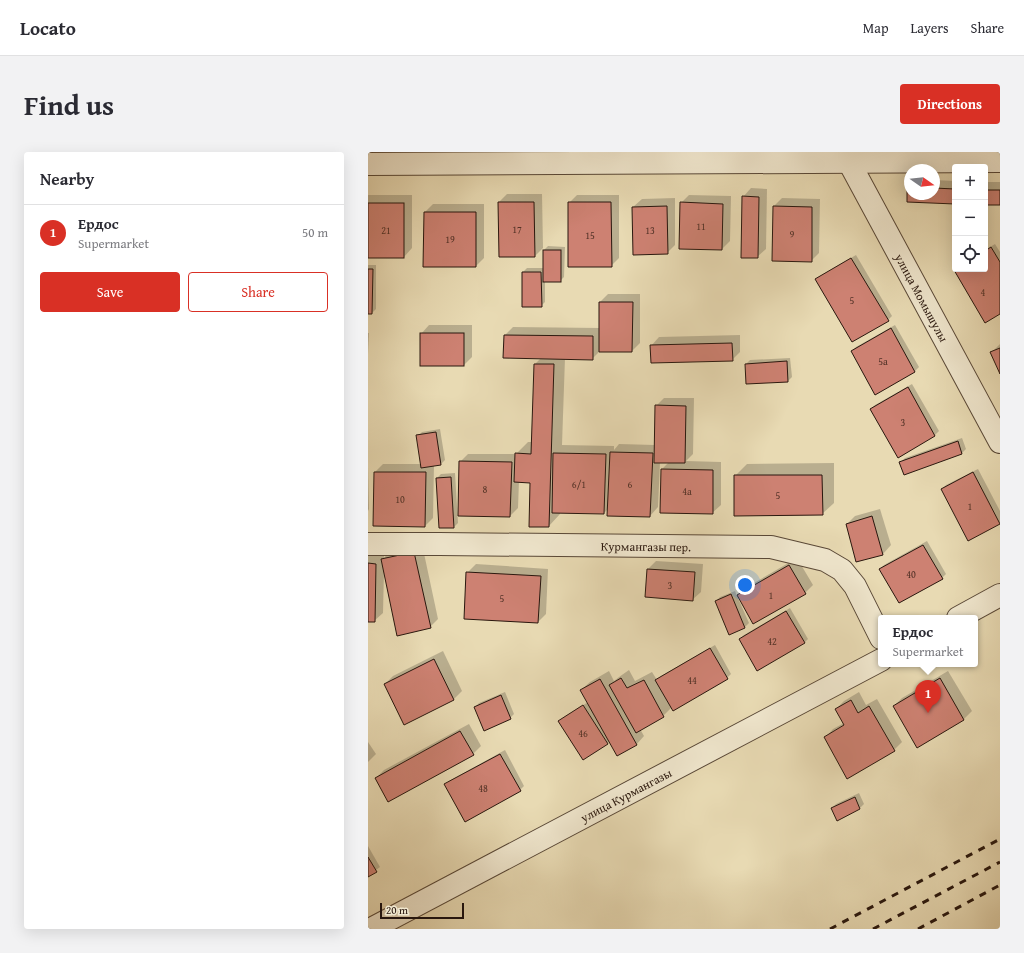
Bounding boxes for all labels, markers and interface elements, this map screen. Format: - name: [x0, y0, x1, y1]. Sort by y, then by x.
- text: Locato: [20, 14, 76, 42]
- text: Map: [863, 18, 889, 38]
- text: Layers: [911, 18, 949, 38]
- text: Share: [971, 18, 1004, 38]
- text: Find us: [24, 84, 114, 125]
- button: Directions: [900, 84, 1000, 124]
- north arrow: [904, 164, 940, 200]
- map controls: [952, 164, 988, 272]
- button: +: [952, 164, 988, 200]
- text: Nearby: [40, 166, 94, 191]
- button: −: [952, 200, 988, 236]
- text: Ердос: [78, 213, 119, 234]
- house number: 11: [696, 219, 706, 234]
- house number: 17: [512, 222, 522, 237]
- text: 1: [50, 223, 56, 242]
- text: 50 m: [302, 223, 328, 242]
- house number: 21: [381, 223, 391, 238]
- house number: 13: [645, 223, 655, 238]
- house number: 9: [790, 227, 795, 242]
- house number: 15: [585, 228, 595, 243]
- house number: 19: [445, 232, 455, 247]
- text: Supermarket: [78, 234, 149, 253]
- button: locate: [952, 236, 988, 272]
- street label: улица Момышулы: [891, 250, 953, 345]
- button: Save: [40, 272, 180, 312]
- button: Share: [188, 272, 328, 312]
- house number: 4: [981, 285, 986, 300]
- house number: 5: [850, 293, 855, 308]
- house number: 5а: [878, 354, 888, 369]
- house number: 3: [901, 415, 906, 430]
- house number: 6/1: [572, 477, 586, 492]
- house number: 6: [628, 477, 633, 492]
- house number: 8: [483, 482, 488, 497]
- house number: 4а: [682, 484, 692, 499]
- house number: 5: [776, 488, 781, 503]
- house number: 10: [395, 492, 405, 507]
- house number: 1: [968, 499, 973, 514]
- street label: Курмангазы пер.: [601, 537, 691, 555]
- house number: 40: [906, 567, 916, 582]
- your location: [735, 575, 755, 595]
- house number: 3: [668, 578, 673, 593]
- house number: 1: [769, 588, 774, 603]
- house number: 5: [500, 591, 505, 606]
- popup: [878, 615, 978, 667]
- text: Ердос: [892, 621, 933, 642]
- house number: 42: [767, 634, 777, 649]
- text: Supermarket: [892, 642, 964, 661]
- house number: 44: [687, 673, 697, 688]
- pin: 1: [915, 680, 941, 713]
- house number: 46: [578, 726, 588, 741]
- street label: улица Курмангазы: [576, 763, 675, 826]
- house number: 48: [478, 781, 488, 796]
- scale bar: [380, 901, 464, 920]
- text: 20 m: [386, 902, 408, 918]

